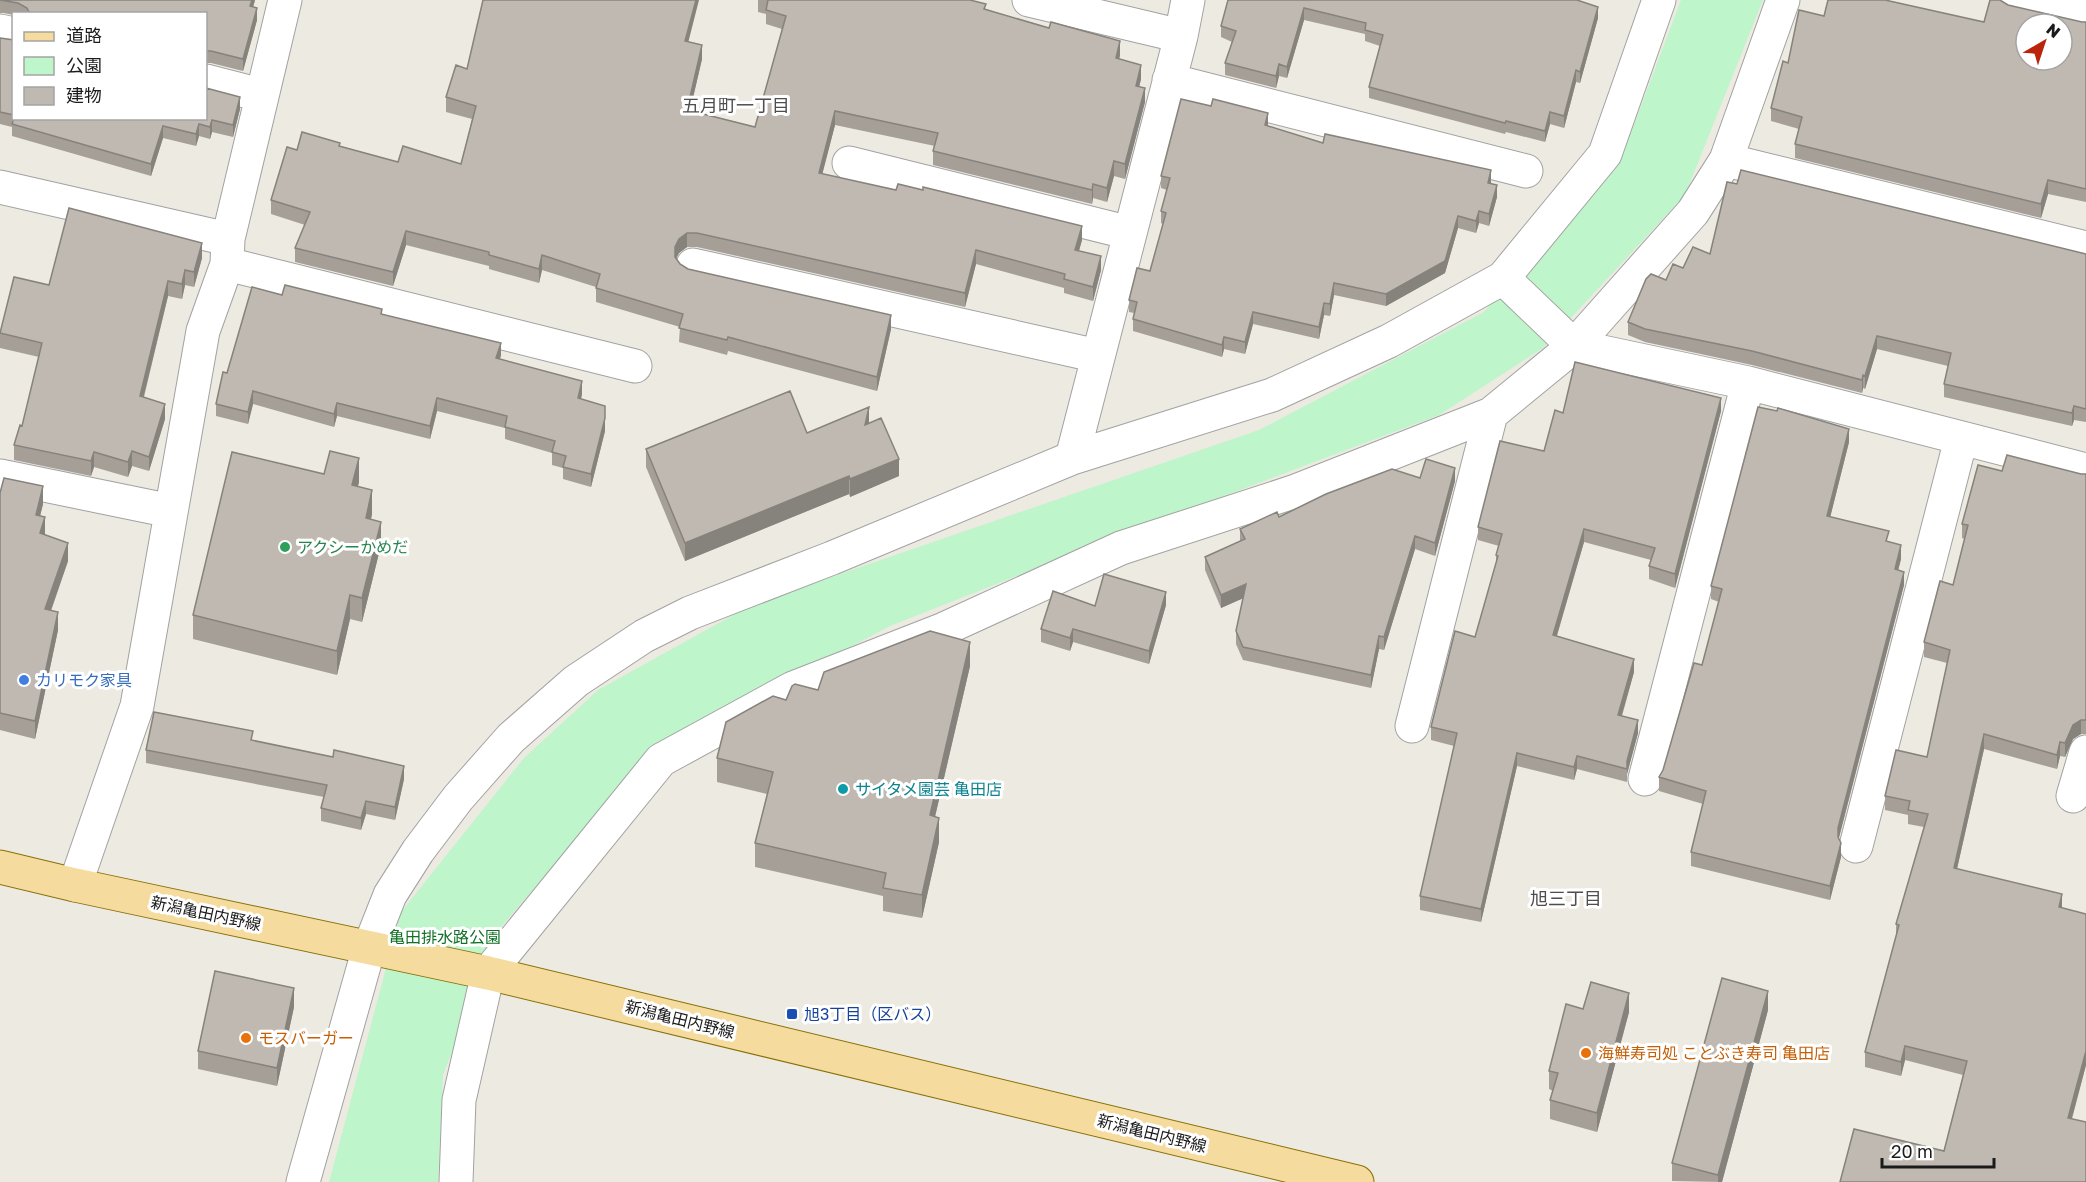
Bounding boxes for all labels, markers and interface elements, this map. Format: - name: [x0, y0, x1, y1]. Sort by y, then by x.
- legend: [12, 12, 207, 120]
- north arrow: [2014, 12, 2074, 72]
- text: N: [2042, 19, 2064, 42]
- text: 道路: [66, 24, 102, 46]
- text: 公園: [66, 54, 102, 76]
- text: 建物: [66, 84, 102, 106]
- district label: 五月町一丁目: [682, 94, 790, 116]
- place label: アクシーかめだ: [297, 537, 408, 557]
- marker: アクシーかめだ: [278, 540, 292, 554]
- place label: カリモク家具: [36, 670, 132, 690]
- marker: カリモク家具: [17, 673, 31, 687]
- place label: サイタメ園芸 亀田店: [855, 779, 1002, 799]
- marker: サイタメ園芸 亀田店: [836, 782, 850, 796]
- district label: 旭三丁目: [1530, 887, 1602, 909]
- street label: 新潟亀田内野線: [149, 892, 263, 934]
- park label: 亀田排水路公園: [389, 927, 501, 947]
- street label: 新潟亀田内野線: [623, 996, 737, 1042]
- place label: 旭3丁目（区バス）: [804, 1004, 941, 1024]
- marker: 旭3丁目（区バス）: [785, 1007, 799, 1021]
- place label: モスバーガー: [258, 1028, 354, 1048]
- marker: モスバーガー: [239, 1031, 253, 1045]
- place label: 海鮮寿司処 ことぶき寿司 亀田店: [1598, 1043, 1830, 1063]
- marker: 海鮮寿司処 ことぶき寿司 亀田店: [1579, 1046, 1593, 1060]
- street label: 新潟亀田内野線: [1095, 1110, 1209, 1156]
- scale bar: [1882, 1131, 1994, 1169]
- text: 20 m: [1891, 1140, 1933, 1162]

